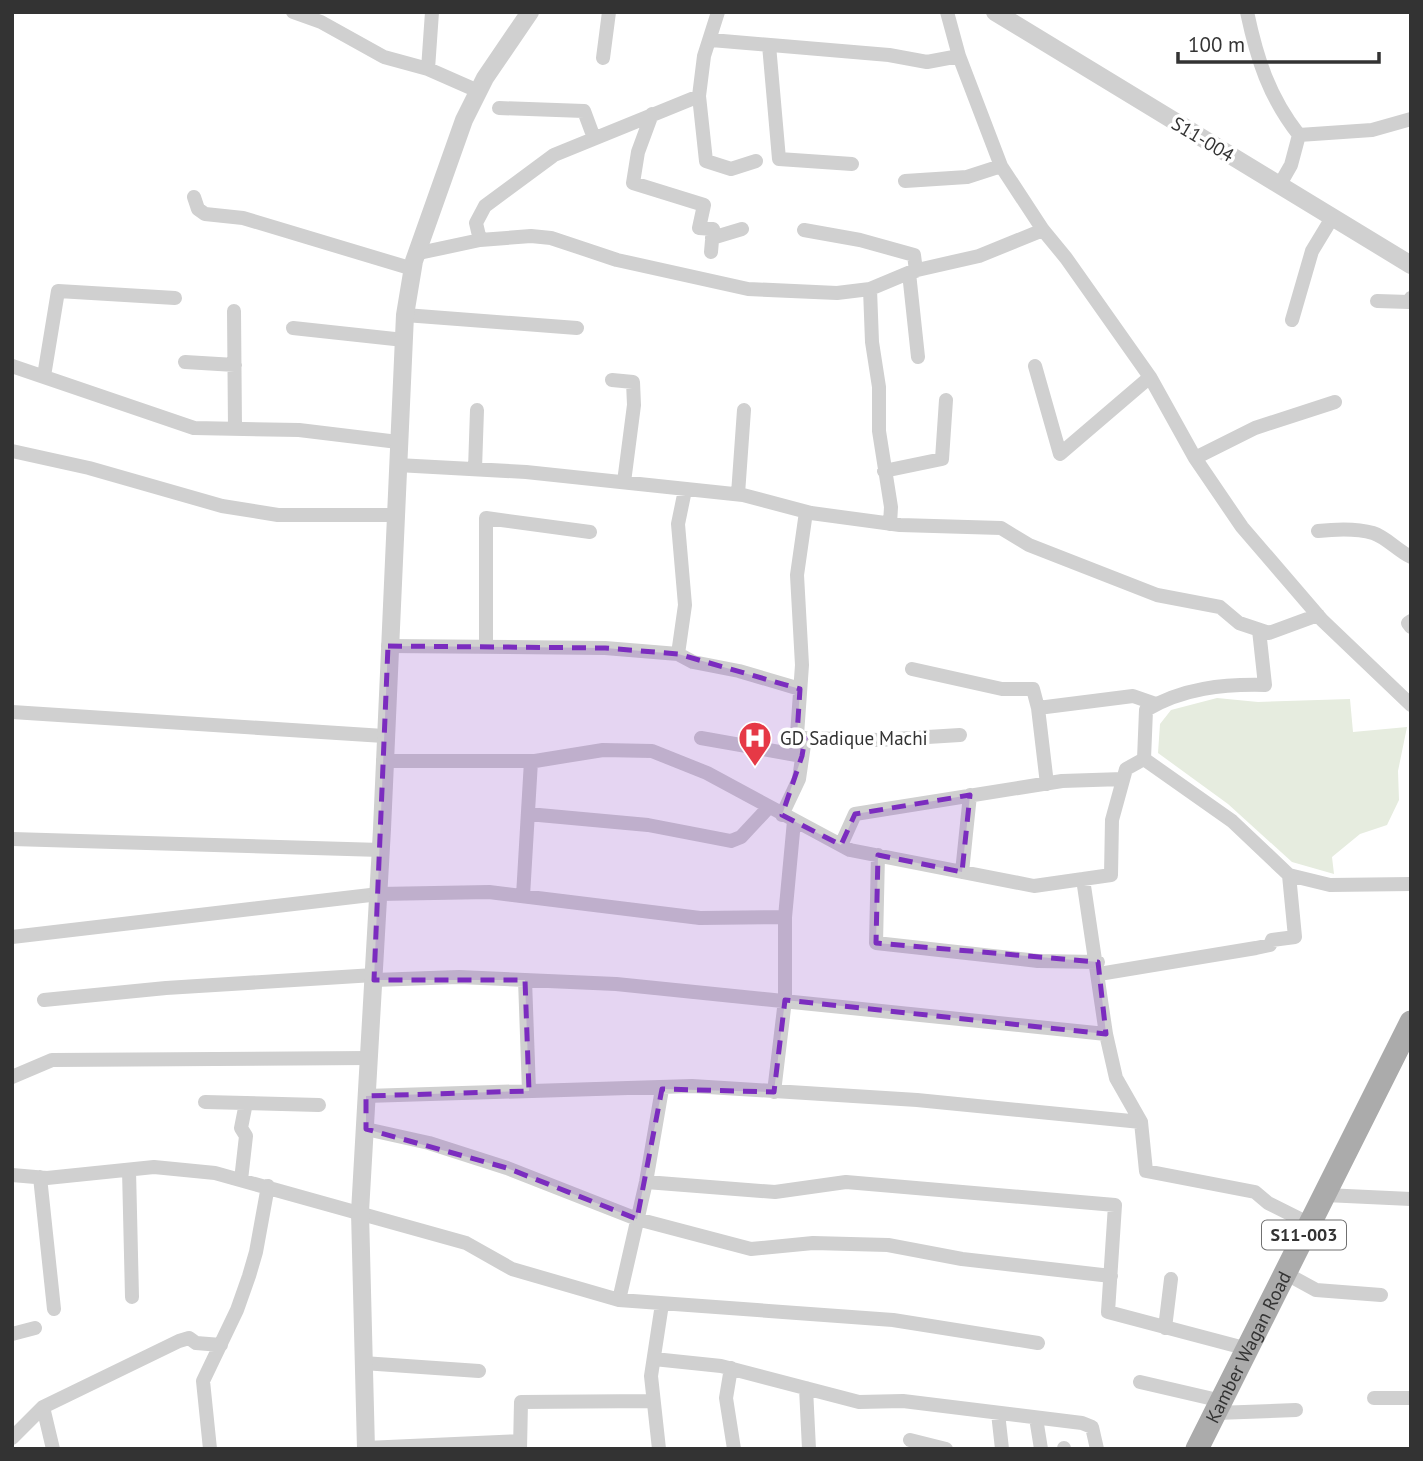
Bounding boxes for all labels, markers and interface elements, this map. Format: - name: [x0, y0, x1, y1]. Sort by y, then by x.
- scale bar: [1178, 21, 1379, 65]
- text: 100 m: [1188, 31, 1245, 58]
- street label: S11-004: [1167, 111, 1239, 167]
- hospital icon: GD Sadique Machi: [736, 719, 774, 768]
- place label: GD Sadique Machi: [780, 726, 928, 750]
- road number: S11-003: [1262, 1220, 1346, 1250]
- street label: Kamber Wagan Road: [1200, 1267, 1296, 1427]

